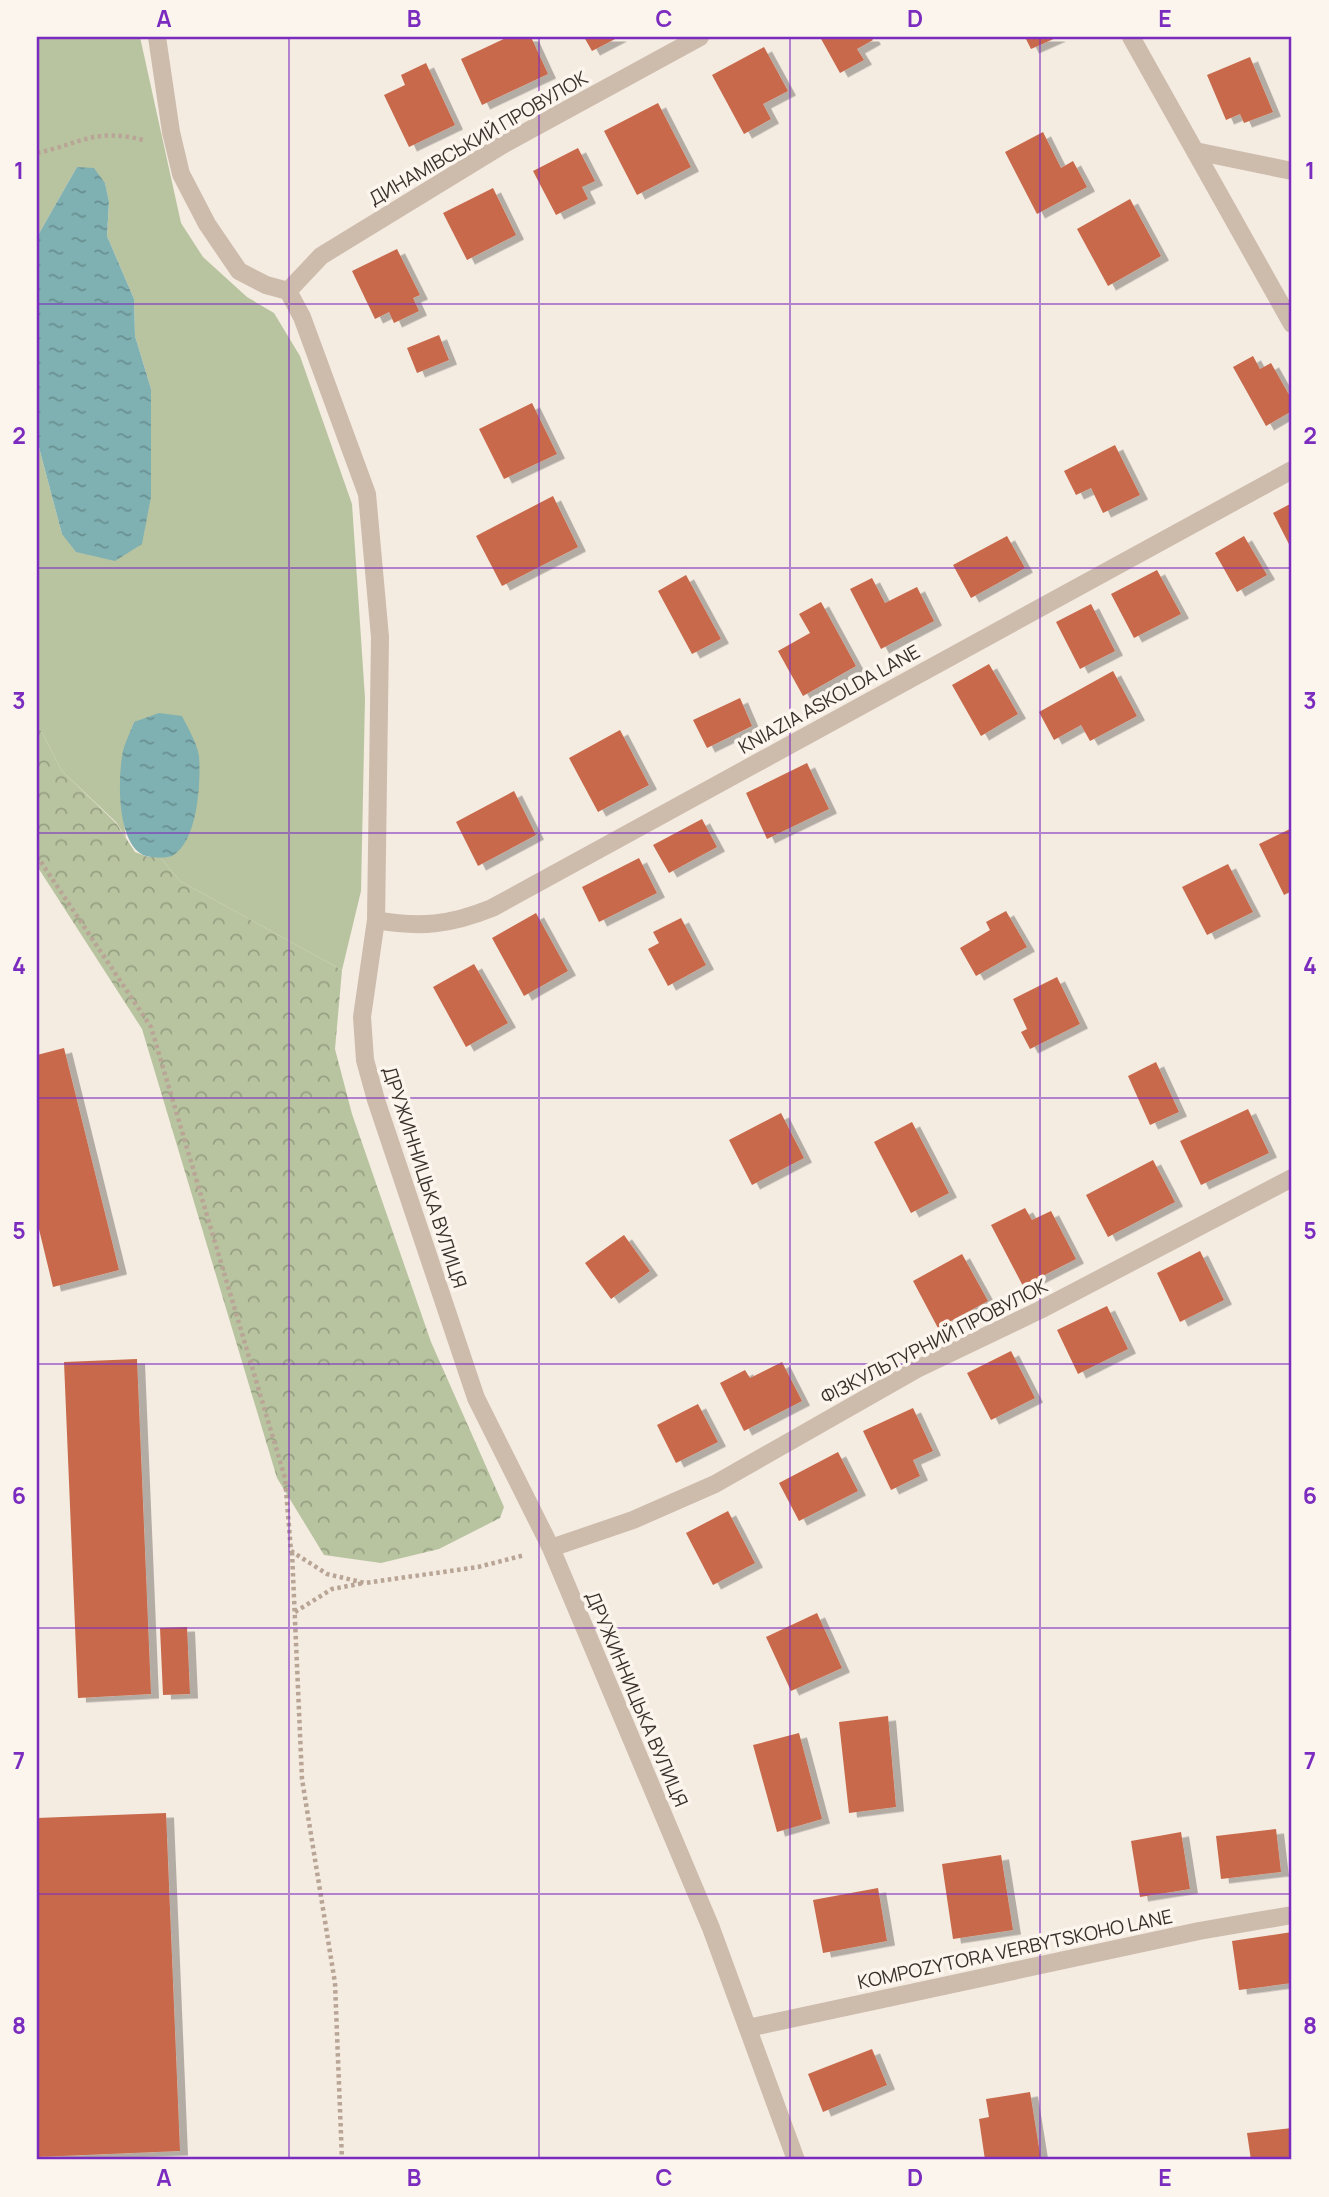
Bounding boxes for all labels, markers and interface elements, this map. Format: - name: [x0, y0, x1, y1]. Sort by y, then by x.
- text: A: [156, 2, 172, 34]
- text: B: [407, 2, 421, 34]
- text: C: [656, 2, 673, 34]
- text: D: [907, 2, 923, 34]
- text: E: [1158, 2, 1172, 34]
- street label: ДИНАМІВСЬКИЙ ПРОВУЛОК: [364, 64, 593, 211]
- text: 1: [14, 154, 24, 186]
- text: 1: [1305, 154, 1315, 186]
- text: 2: [12, 419, 26, 451]
- text: 2: [1303, 419, 1317, 451]
- street label: KNIAZIA ASKOLDA LANE: [734, 638, 924, 760]
- text: 3: [12, 684, 26, 716]
- text: 3: [1303, 684, 1317, 716]
- text: 4: [12, 949, 26, 981]
- text: 4: [1303, 949, 1317, 981]
- street label: ДРУЖИННИЦЬКА ВУЛИЦЯ: [377, 1063, 473, 1291]
- text: 5: [12, 1214, 26, 1246]
- text: 5: [1303, 1214, 1317, 1246]
- street label: ФІЗКУЛЬТУРНИЙ ПРОВУЛОК: [816, 1272, 1053, 1410]
- text: 6: [12, 1479, 26, 1511]
- text: 6: [1303, 1479, 1317, 1511]
- street label: ДРУЖИННИЦЬКА ВУЛИЦЯ: [580, 1587, 694, 1811]
- text: 7: [13, 1744, 25, 1776]
- text: 7: [1304, 1744, 1316, 1776]
- street label: KOMPOZYTORA VERBYTSKOHO LANE: [855, 1903, 1175, 1995]
- text: 8: [12, 2009, 26, 2041]
- text: 8: [1303, 2009, 1317, 2041]
- text: A: [156, 2161, 172, 2193]
- text: B: [407, 2161, 421, 2193]
- text: C: [656, 2161, 673, 2193]
- text: D: [907, 2161, 923, 2193]
- text: E: [1158, 2161, 1172, 2193]

